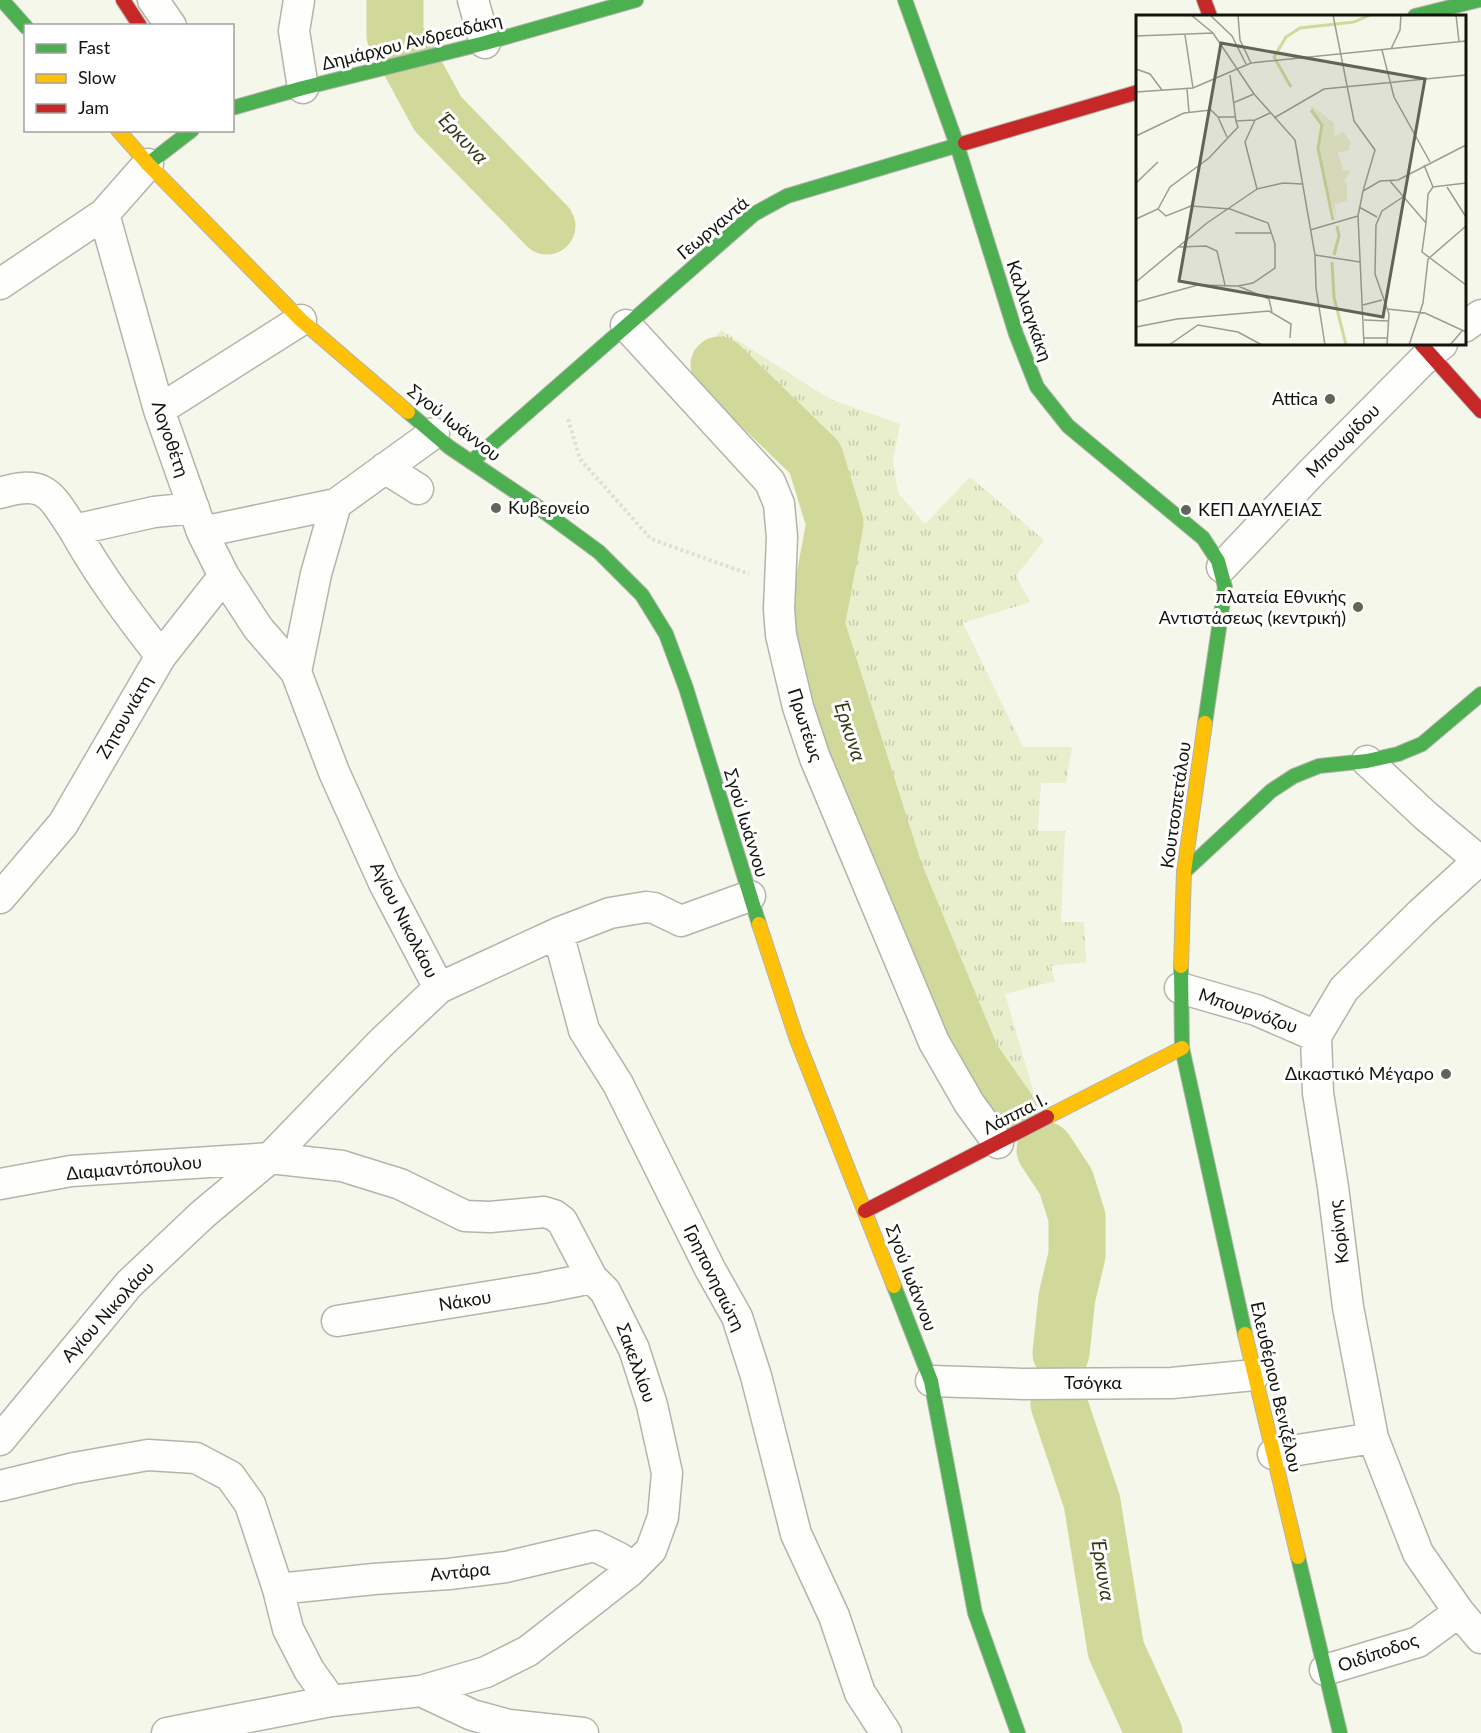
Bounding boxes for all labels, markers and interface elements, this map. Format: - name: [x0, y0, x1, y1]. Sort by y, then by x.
- street label: Δημάρχου Ανδρεαδάκη: [319, 8, 504, 74]
- inset map: [1136, 15, 1466, 345]
- legend: [24, 24, 234, 132]
- text: Fast: [78, 36, 111, 58]
- text: Slow: [78, 66, 116, 88]
- text: Jam: [78, 96, 109, 118]
- water label: Έρκυνα: [434, 106, 494, 168]
- street label: Γεωργαντά: [672, 191, 753, 263]
- street label: Καλλιαγκάκη: [1002, 257, 1058, 364]
- street label: Σγού Ιωάννου: [404, 379, 506, 465]
- place label: Attica: [1272, 387, 1318, 409]
- marker: Attica: [1323, 392, 1337, 406]
- street label: Λογοθέτη: [148, 398, 194, 480]
- street label: Μπουφίδου: [1301, 399, 1384, 482]
- place label: Κυβερνείο: [508, 496, 590, 518]
- place label: ΚΕΠ ΔΑΥΛΕΙΑΣ: [1198, 498, 1322, 520]
- marker: Κυβερνείο: [489, 501, 503, 515]
- marker: ΚΕΠ ΔΑΥΛΕΙΑΣ: [1179, 503, 1193, 517]
- place label: πλατεία Εθνικής Αντιστάσεως (κεντρική): [1159, 585, 1347, 628]
- marker: πλατεία Εθνικής Αντιστάσεως (κεντρική): [1351, 600, 1365, 614]
- street label: Ζητουνιάτη: [91, 671, 157, 762]
- street label: Πρωτέως: [784, 685, 828, 765]
- water label: Έρκυνα: [830, 697, 872, 764]
- street label: Κουτσοπετάλου: [1155, 740, 1195, 870]
- street label: Σγού Ιωάννου: [720, 766, 774, 880]
- street label: Αγίου Νικολάου: [366, 858, 444, 981]
- street label: Μπουρνόζου: [1196, 983, 1301, 1037]
- place label: Δικαστικό Μέγαρο: [1285, 1062, 1434, 1084]
- marker: Δικαστικό Μέγαρο: [1439, 1067, 1453, 1081]
- street label: Λάππα Ι.: [979, 1088, 1050, 1139]
- street label: Διαμαντόπουλου: [65, 1150, 203, 1184]
- street label: Κορίνης: [1323, 1198, 1353, 1265]
- street label: Γρηπονησιώτη: [680, 1221, 750, 1334]
- street label: Σγού Ιωάννου: [882, 1221, 942, 1334]
- street label: Αγίου Νικολάου: [56, 1257, 158, 1366]
- street label: Νάκου: [437, 1285, 493, 1315]
- street label: Ελευθέριου Βενιζέλου: [1247, 1299, 1307, 1474]
- street label: Σακελλίου: [612, 1320, 661, 1405]
- street label: Τσόγκα: [1064, 1371, 1122, 1393]
- water label: Έρκυνα: [1087, 1537, 1121, 1603]
- street label: Αντάρα: [429, 1557, 491, 1585]
- street label: Οιδίποδος: [1335, 1628, 1421, 1676]

